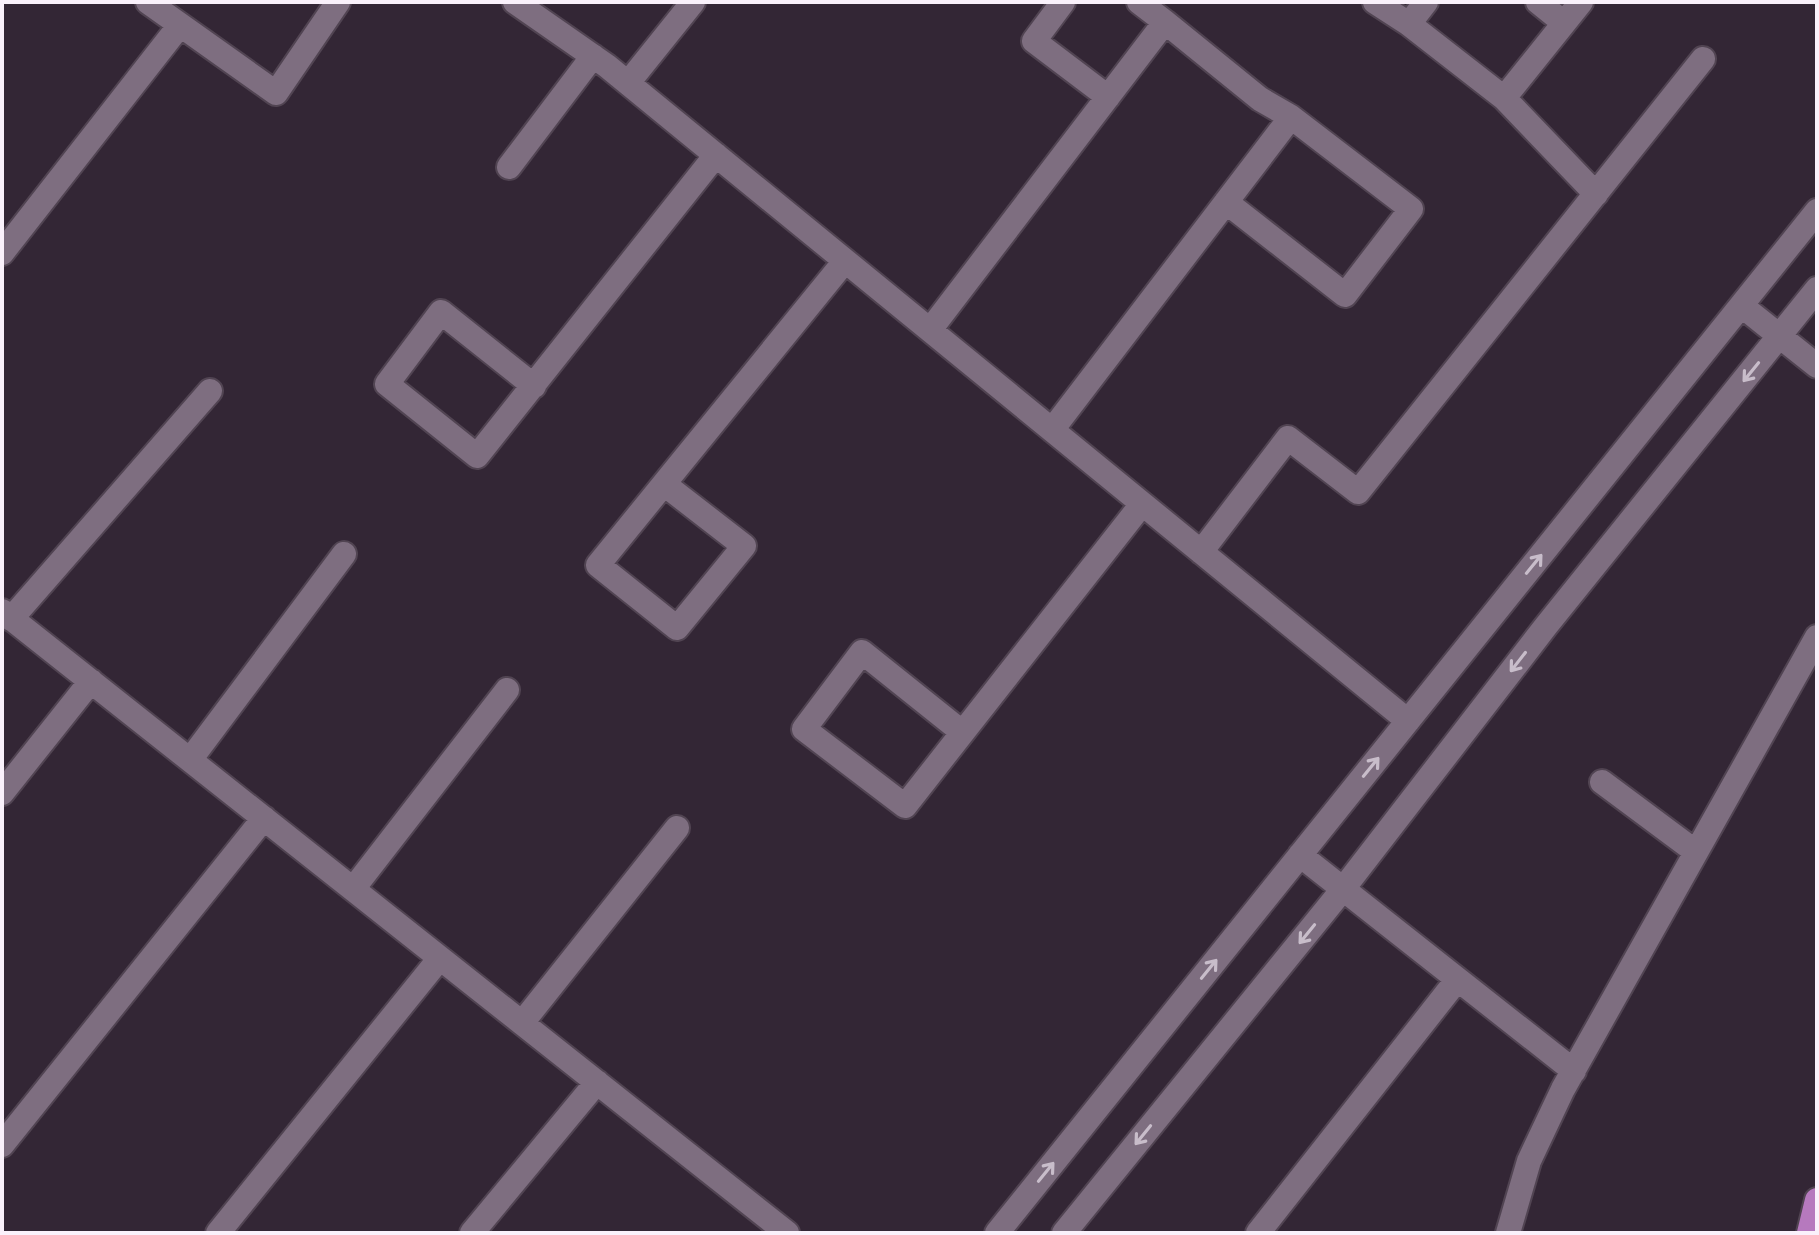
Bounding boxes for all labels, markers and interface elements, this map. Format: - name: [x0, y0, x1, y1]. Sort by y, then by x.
- one-way arrow: [1742, 361, 1760, 382]
- one-way arrow: [1525, 554, 1543, 575]
- one-way arrow: [1510, 651, 1527, 672]
- one-way arrow: [1362, 756, 1380, 777]
- one-way arrow: [1298, 923, 1316, 943]
- one-way arrow: [1200, 959, 1218, 980]
- one-way arrow: [1134, 1125, 1152, 1145]
- one-way arrow: [1037, 1162, 1055, 1183]

